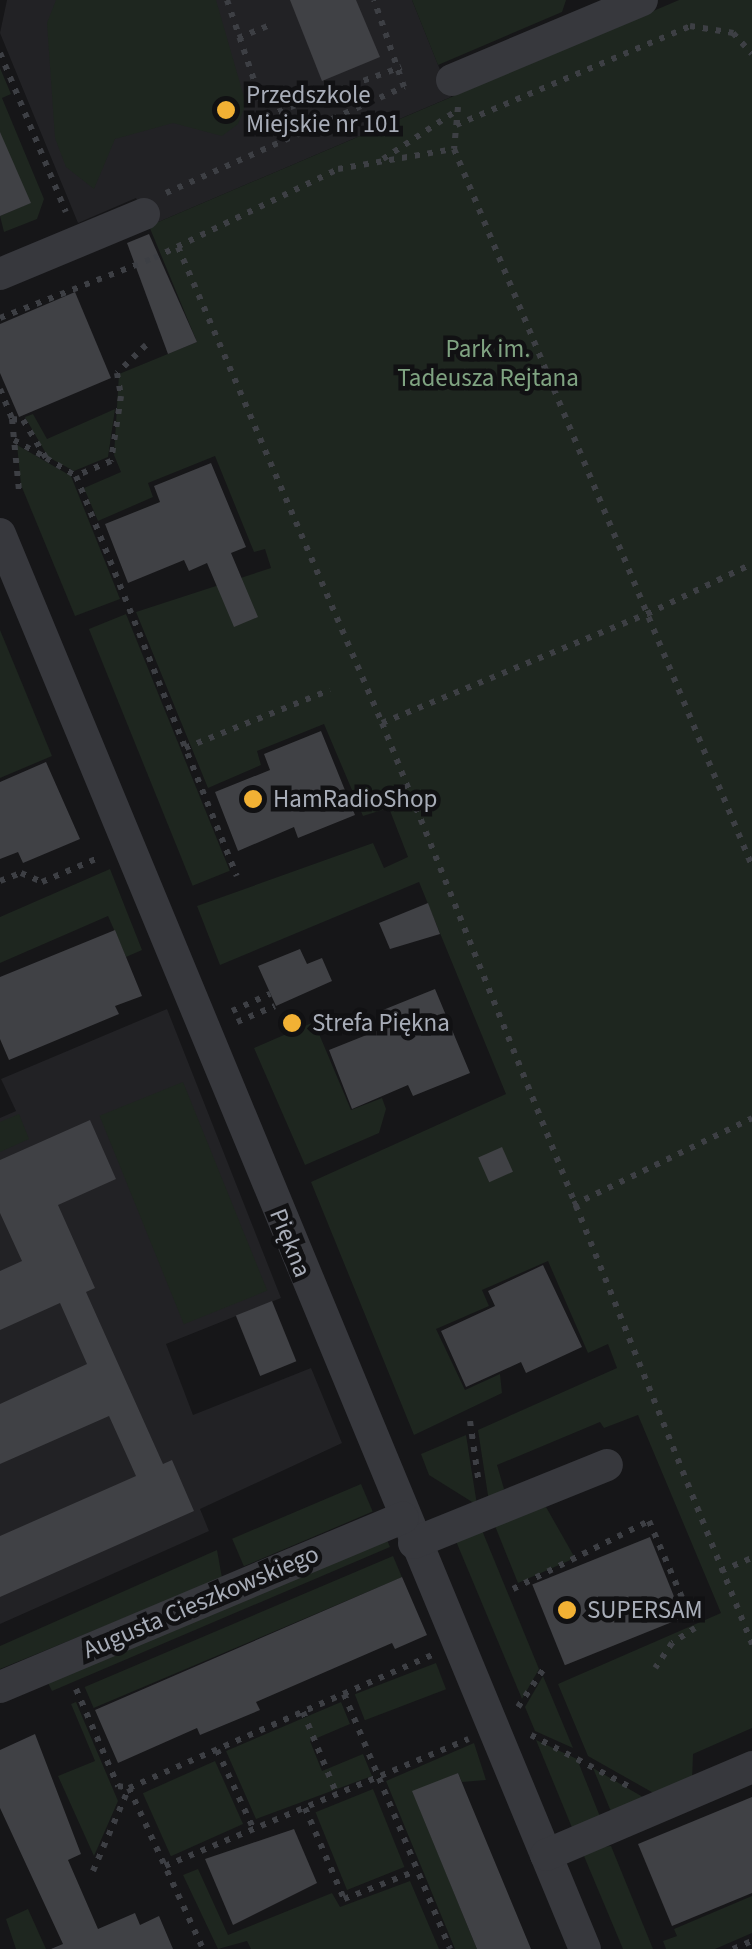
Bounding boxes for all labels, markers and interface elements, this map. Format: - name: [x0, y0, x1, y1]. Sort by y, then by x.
- place label: Przedszkole Miejskie nr 101: [246, 81, 400, 140]
- marker: Przedszkole Miejskie nr 101: [215, 99, 237, 121]
- park label: Park im. Tadeusza Rejtana: [397, 335, 579, 394]
- place label: HamRadioShop: [273, 784, 437, 814]
- marker: HamRadioShop: [242, 788, 264, 810]
- place label: Strefa Piękna: [312, 1008, 450, 1038]
- marker: Strefa Piękna: [281, 1012, 303, 1034]
- street label: Piękna: [263, 1204, 317, 1282]
- street label: Augusta Cieszkowskiego: [79, 1539, 323, 1665]
- place label: SUPERSAM: [587, 1595, 703, 1625]
- marker: SUPERSAM: [556, 1599, 578, 1621]

